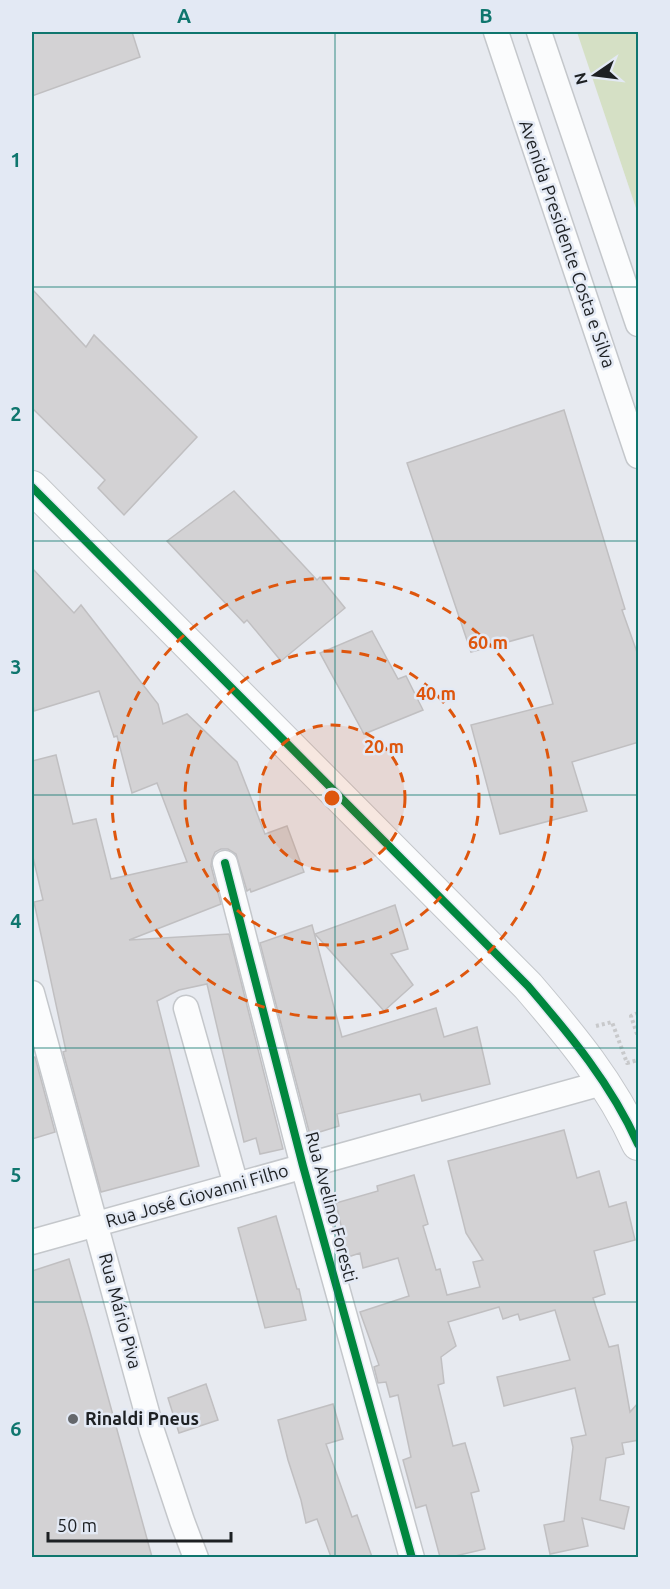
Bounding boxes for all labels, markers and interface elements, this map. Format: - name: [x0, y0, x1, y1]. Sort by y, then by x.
- text: A: [177, 4, 191, 27]
- text: B: [479, 4, 493, 27]
- north arrow: [565, 45, 625, 105]
- text: N: [570, 71, 591, 87]
- street label: Avenida Presidente Costa e Silva: [516, 117, 620, 370]
- text: 1: [10, 148, 22, 171]
- text: 2: [10, 402, 22, 425]
- text: 60 m: [468, 632, 508, 652]
- text: 3: [10, 655, 22, 678]
- text: 40 m: [416, 683, 456, 703]
- text: 20 m: [364, 736, 404, 756]
- centre of rings: [322, 788, 342, 808]
- text: 4: [10, 909, 22, 932]
- street label: Rua Avelino Foresti: [302, 1129, 362, 1284]
- street label: Rua José Giovanni Filho: [103, 1159, 290, 1231]
- text: 5: [10, 1163, 22, 1186]
- street label: Rua Mário Piva: [96, 1251, 146, 1371]
- place label: Rinaldi Pneus: [85, 1408, 199, 1428]
- marker: Rinaldi Pneus: [66, 1412, 80, 1426]
- text: 6: [10, 1417, 22, 1440]
- scale bar: [48, 1505, 231, 1543]
- text: 50 m: [57, 1515, 97, 1535]

